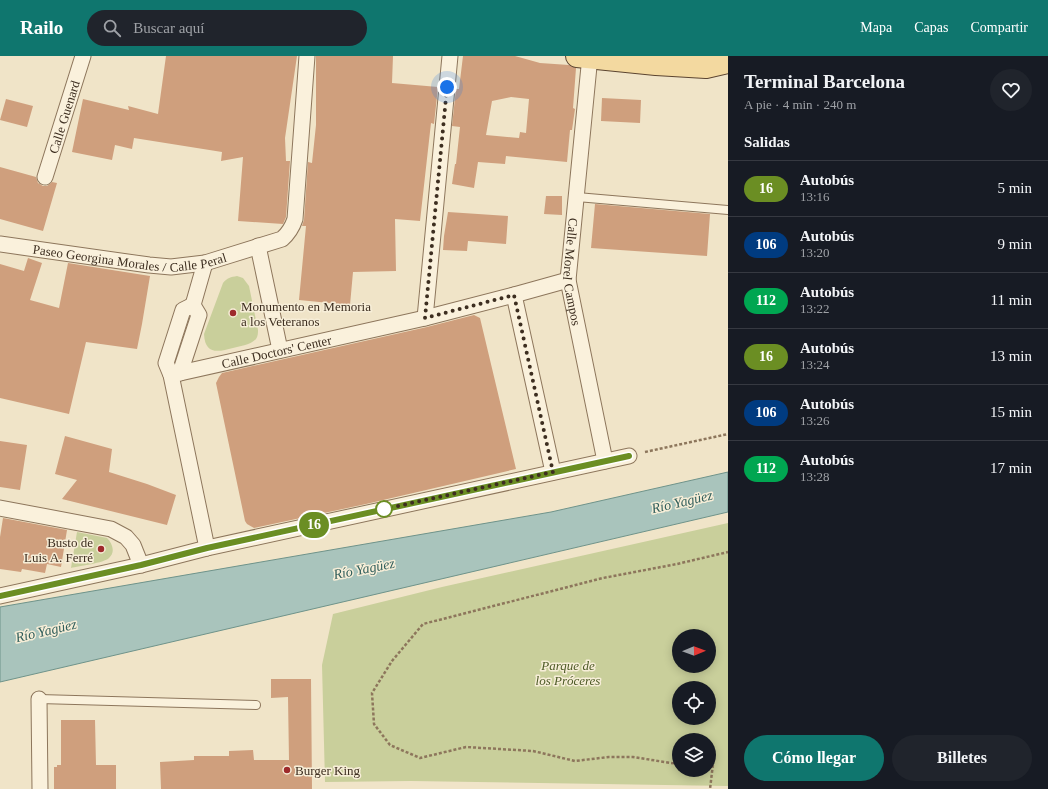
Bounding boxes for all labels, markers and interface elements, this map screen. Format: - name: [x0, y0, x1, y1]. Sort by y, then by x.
- search box: [87, 10, 367, 46]
- text: Railo: [20, 17, 63, 38]
- icon: search: [101, 17, 123, 39]
- text: Buscar aquí: [133, 20, 205, 36]
- text: Mapa: [860, 20, 892, 35]
- text: Capas: [914, 20, 948, 35]
- text: Compartir: [970, 20, 1028, 35]
- button: heart: [990, 69, 1032, 111]
- text: Terminal Barcelona: [744, 71, 905, 92]
- your location: [437, 77, 457, 97]
- street label: Calle Guenard: [45, 78, 82, 155]
- text: A pie · 4 min · 240 m: [744, 97, 856, 112]
- text: Salidas: [744, 134, 790, 150]
- text: Autobús: [800, 172, 854, 188]
- text: 5 min: [997, 180, 1032, 196]
- text: 16: [759, 181, 773, 196]
- text: 13:16: [800, 189, 830, 204]
- street label: Calle Morel Campos: [560, 217, 585, 327]
- text: Autobús: [800, 228, 854, 244]
- text: 9 min: [997, 236, 1032, 252]
- text: 106: [756, 237, 777, 252]
- street label: Paseo Georgina Morales / Calle Peral: [32, 241, 228, 275]
- text: 13:20: [800, 245, 830, 260]
- text: Autobús: [800, 284, 854, 300]
- text: 11 min: [990, 292, 1032, 308]
- text: 112: [756, 293, 776, 308]
- place label: Monumento en Memoria a los Veteranos: [241, 299, 371, 329]
- text: 13:22: [800, 301, 830, 316]
- marker: Monumento en Memoria a los Veteranos: [228, 308, 238, 318]
- street label: Calle Doctors' Center: [220, 332, 333, 371]
- text: Autobús: [800, 340, 854, 356]
- text: 13 min: [990, 348, 1032, 364]
- text: 16: [759, 349, 773, 364]
- text: 13:24: [800, 357, 830, 372]
- text: Autobús: [800, 396, 854, 412]
- text: 15 min: [990, 404, 1032, 420]
- text: 106: [756, 405, 777, 420]
- text: 13:26: [800, 413, 830, 428]
- text: Autobús: [800, 452, 854, 468]
- text: 17 min: [990, 460, 1032, 476]
- text: 112: [756, 461, 776, 476]
- text: 13:28: [800, 469, 830, 484]
- water label: Río Yagüez: [649, 488, 714, 517]
- unlabelled marker: [375, 500, 393, 518]
- line badge: 16: [296, 512, 332, 538]
- text: 16: [307, 517, 321, 532]
- place label: Busto de Luis A. Ferré: [24, 535, 93, 565]
- marker: Busto de Luis A. Ferré: [96, 544, 106, 554]
- water label: Río Yagüez: [331, 556, 396, 582]
- water label: Río Yagüez: [13, 617, 78, 646]
- north arrow: [672, 629, 716, 673]
- map controls: [672, 629, 716, 777]
- park label: Parque de los Próceres: [536, 658, 600, 688]
- button: locate: [672, 681, 716, 725]
- button: layers: [672, 733, 716, 777]
- button: Cómo llegar: [744, 735, 884, 781]
- button: Billetes: [892, 735, 1032, 781]
- place label: Burger King: [295, 763, 361, 778]
- marker: Burger King: [282, 765, 292, 775]

